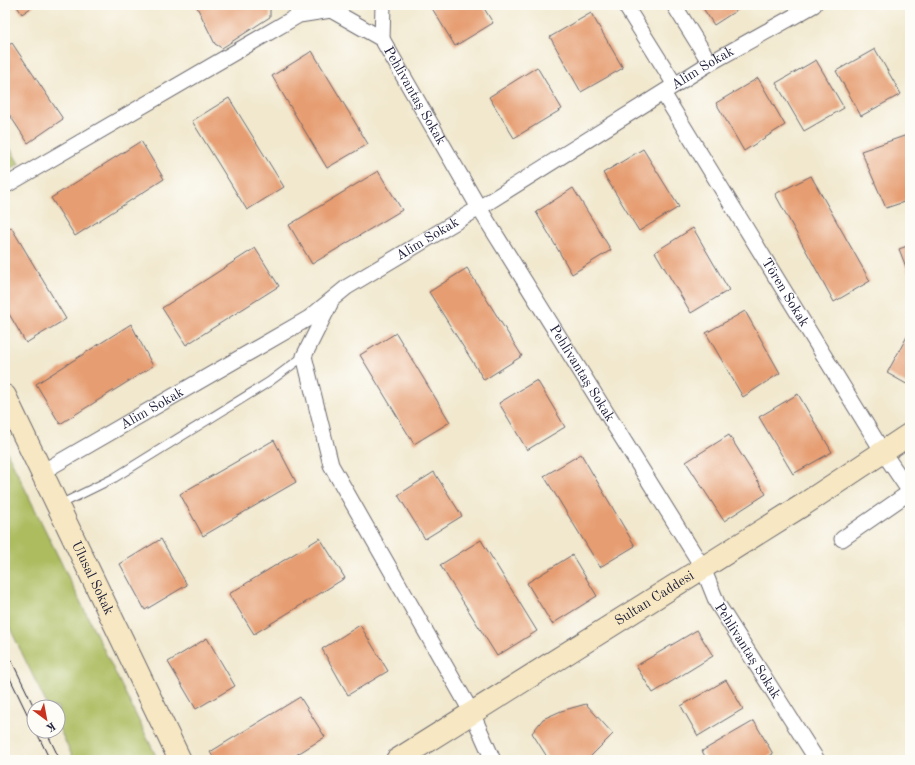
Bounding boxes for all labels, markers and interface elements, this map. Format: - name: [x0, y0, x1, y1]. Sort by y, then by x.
- street label: Pehlivantaş Sokak: [381, 44, 448, 147]
- street label: Alim Sokak: [669, 44, 736, 92]
- street label: Alim Sokak: [394, 215, 461, 263]
- street label: Tören Sokak: [759, 256, 812, 329]
- street label: Pehlivantaş Sokak: [547, 323, 617, 424]
- street label: Alim Sokak: [118, 385, 186, 432]
- street label: Ulusal Sokak: [69, 539, 116, 617]
- street label: Sultan Caddesi: [612, 568, 697, 628]
- street label: Pehlivantaş Sokak: [712, 601, 783, 702]
- north arrow: [26, 699, 66, 739]
- text: K: [44, 719, 57, 733]

